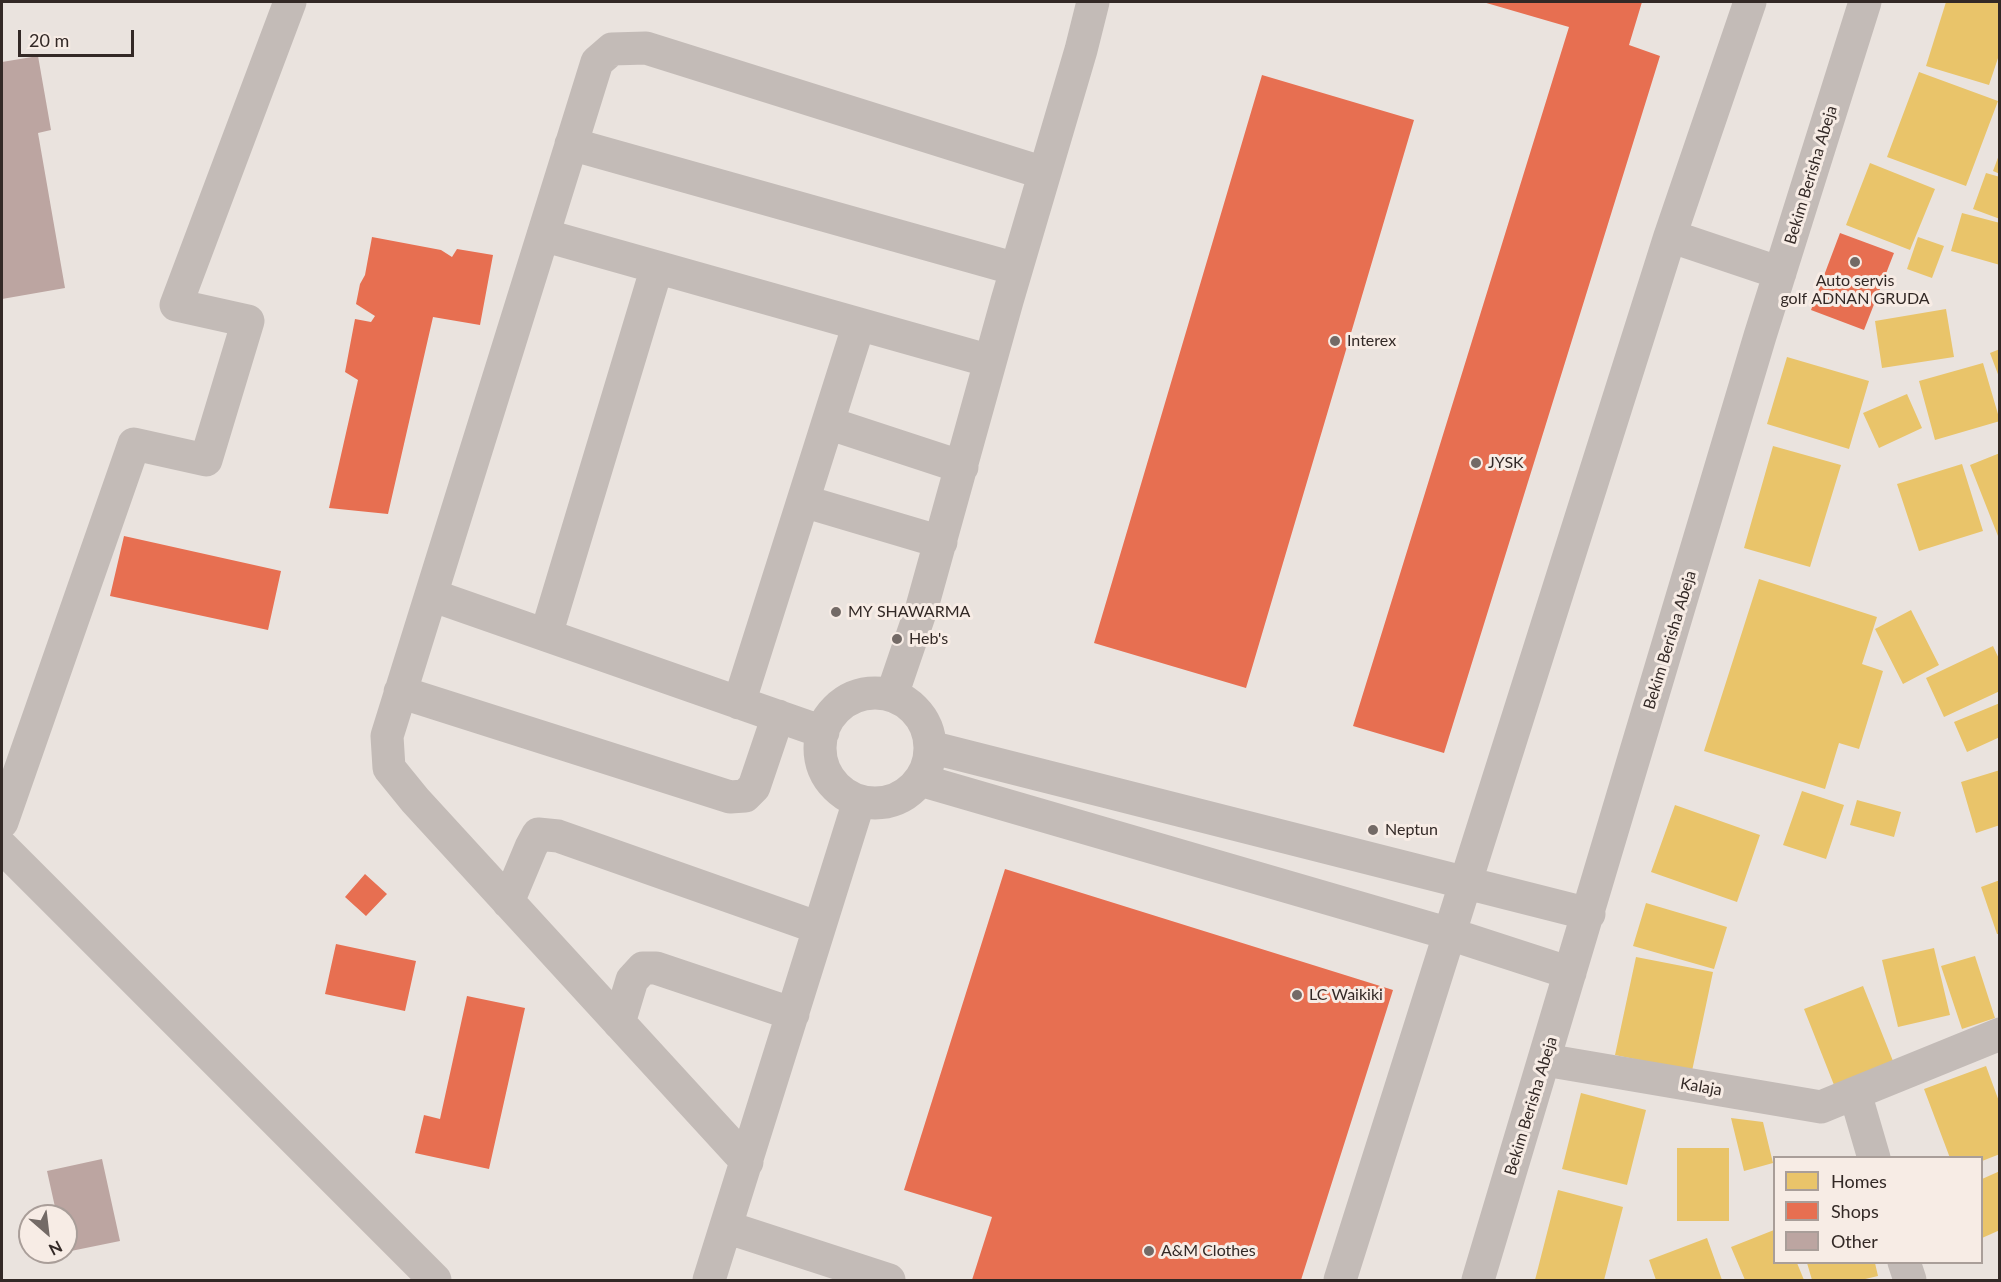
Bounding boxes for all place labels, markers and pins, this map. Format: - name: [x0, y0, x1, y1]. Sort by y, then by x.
- marker: Auto servis golf ADNAN GRUDA: [1848, 255, 1862, 269]
- place label: Auto servis golf ADNAN GRUDA: [1780, 271, 1930, 309]
- place label: Interex: [1347, 331, 1396, 351]
- marker: Interex: [1328, 334, 1342, 348]
- place label: JYSK: [1488, 453, 1524, 473]
- marker: JYSK: [1469, 456, 1483, 470]
- place label: MY SHAWARMA: [848, 602, 970, 622]
- marker: MY SHAWARMA: [829, 605, 843, 619]
- place label: Heb's: [909, 629, 948, 649]
- marker: Heb's: [890, 632, 904, 646]
- place label: Neptun: [1385, 820, 1438, 840]
- marker: Neptun: [1366, 823, 1380, 837]
- place label: LC Waikiki: [1309, 985, 1383, 1005]
- marker: LC Waikiki: [1290, 988, 1304, 1002]
- place label: A&M Clothes: [1161, 1241, 1256, 1261]
- marker: A&M Clothes: [1142, 1244, 1156, 1258]

